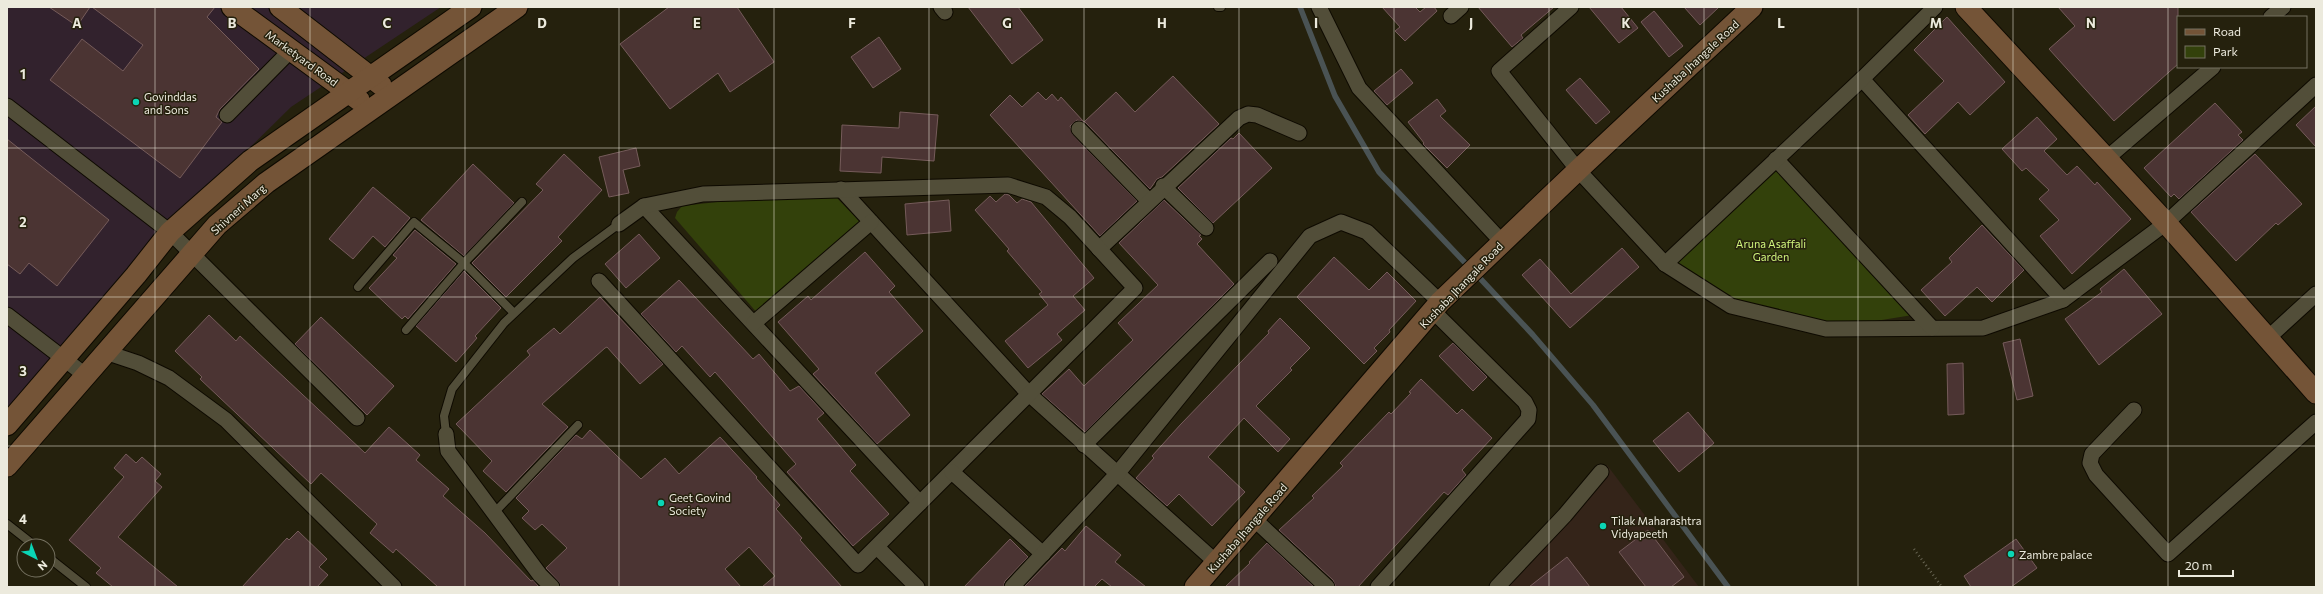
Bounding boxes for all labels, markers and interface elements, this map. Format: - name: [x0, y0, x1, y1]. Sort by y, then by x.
- text: A: [72, 15, 82, 31]
- text: B: [228, 15, 237, 31]
- text: C: [383, 15, 392, 31]
- text: D: [537, 15, 547, 31]
- text: E: [693, 15, 701, 31]
- text: F: [848, 15, 856, 31]
- text: G: [1002, 15, 1012, 31]
- text: H: [1157, 15, 1167, 31]
- text: I: [1314, 15, 1318, 31]
- text: J: [1469, 15, 1473, 31]
- text: K: [1621, 15, 1631, 31]
- text: L: [1777, 15, 1785, 31]
- text: M: [1930, 15, 1942, 31]
- text: N: [2086, 15, 2096, 31]
- legend: [2177, 16, 2307, 68]
- street label: Kushaba Jhangale Road: [1649, 17, 1742, 105]
- text: Road: [2213, 24, 2241, 38]
- street label: Marketyard Road: [263, 27, 341, 89]
- text: Park: [2213, 44, 2239, 58]
- text: 1: [20, 66, 26, 82]
- place label: Govinddas and Sons: [144, 90, 197, 116]
- marker: Govinddas and Sons: [131, 97, 141, 107]
- street label: Shivneri Marg: [208, 181, 268, 237]
- text: 2: [19, 214, 27, 230]
- park label: Aruna Asaffali Garden: [1736, 237, 1806, 263]
- street label: Kushaba Jhangale Road: [1417, 239, 1506, 331]
- text: 3: [19, 363, 27, 379]
- street label: Kushaba Jhangale Road: [1205, 481, 1290, 576]
- place label: Geet Govind Society: [669, 491, 731, 517]
- marker: Geet Govind Society: [656, 498, 666, 508]
- text: 4: [19, 511, 27, 527]
- place label: Tilak Maharashtra Vidyapeeth: [1611, 514, 1702, 540]
- marker: Tilak Maharashtra Vidyapeeth: [1598, 521, 1608, 531]
- north arrow: [16, 538, 56, 578]
- place label: Zambre palace: [2019, 548, 2093, 561]
- marker: Zambre palace: [2006, 549, 2016, 559]
- scale bar: [2179, 552, 2233, 578]
- text: N: [36, 558, 50, 573]
- text: 20 m: [2185, 558, 2212, 572]

